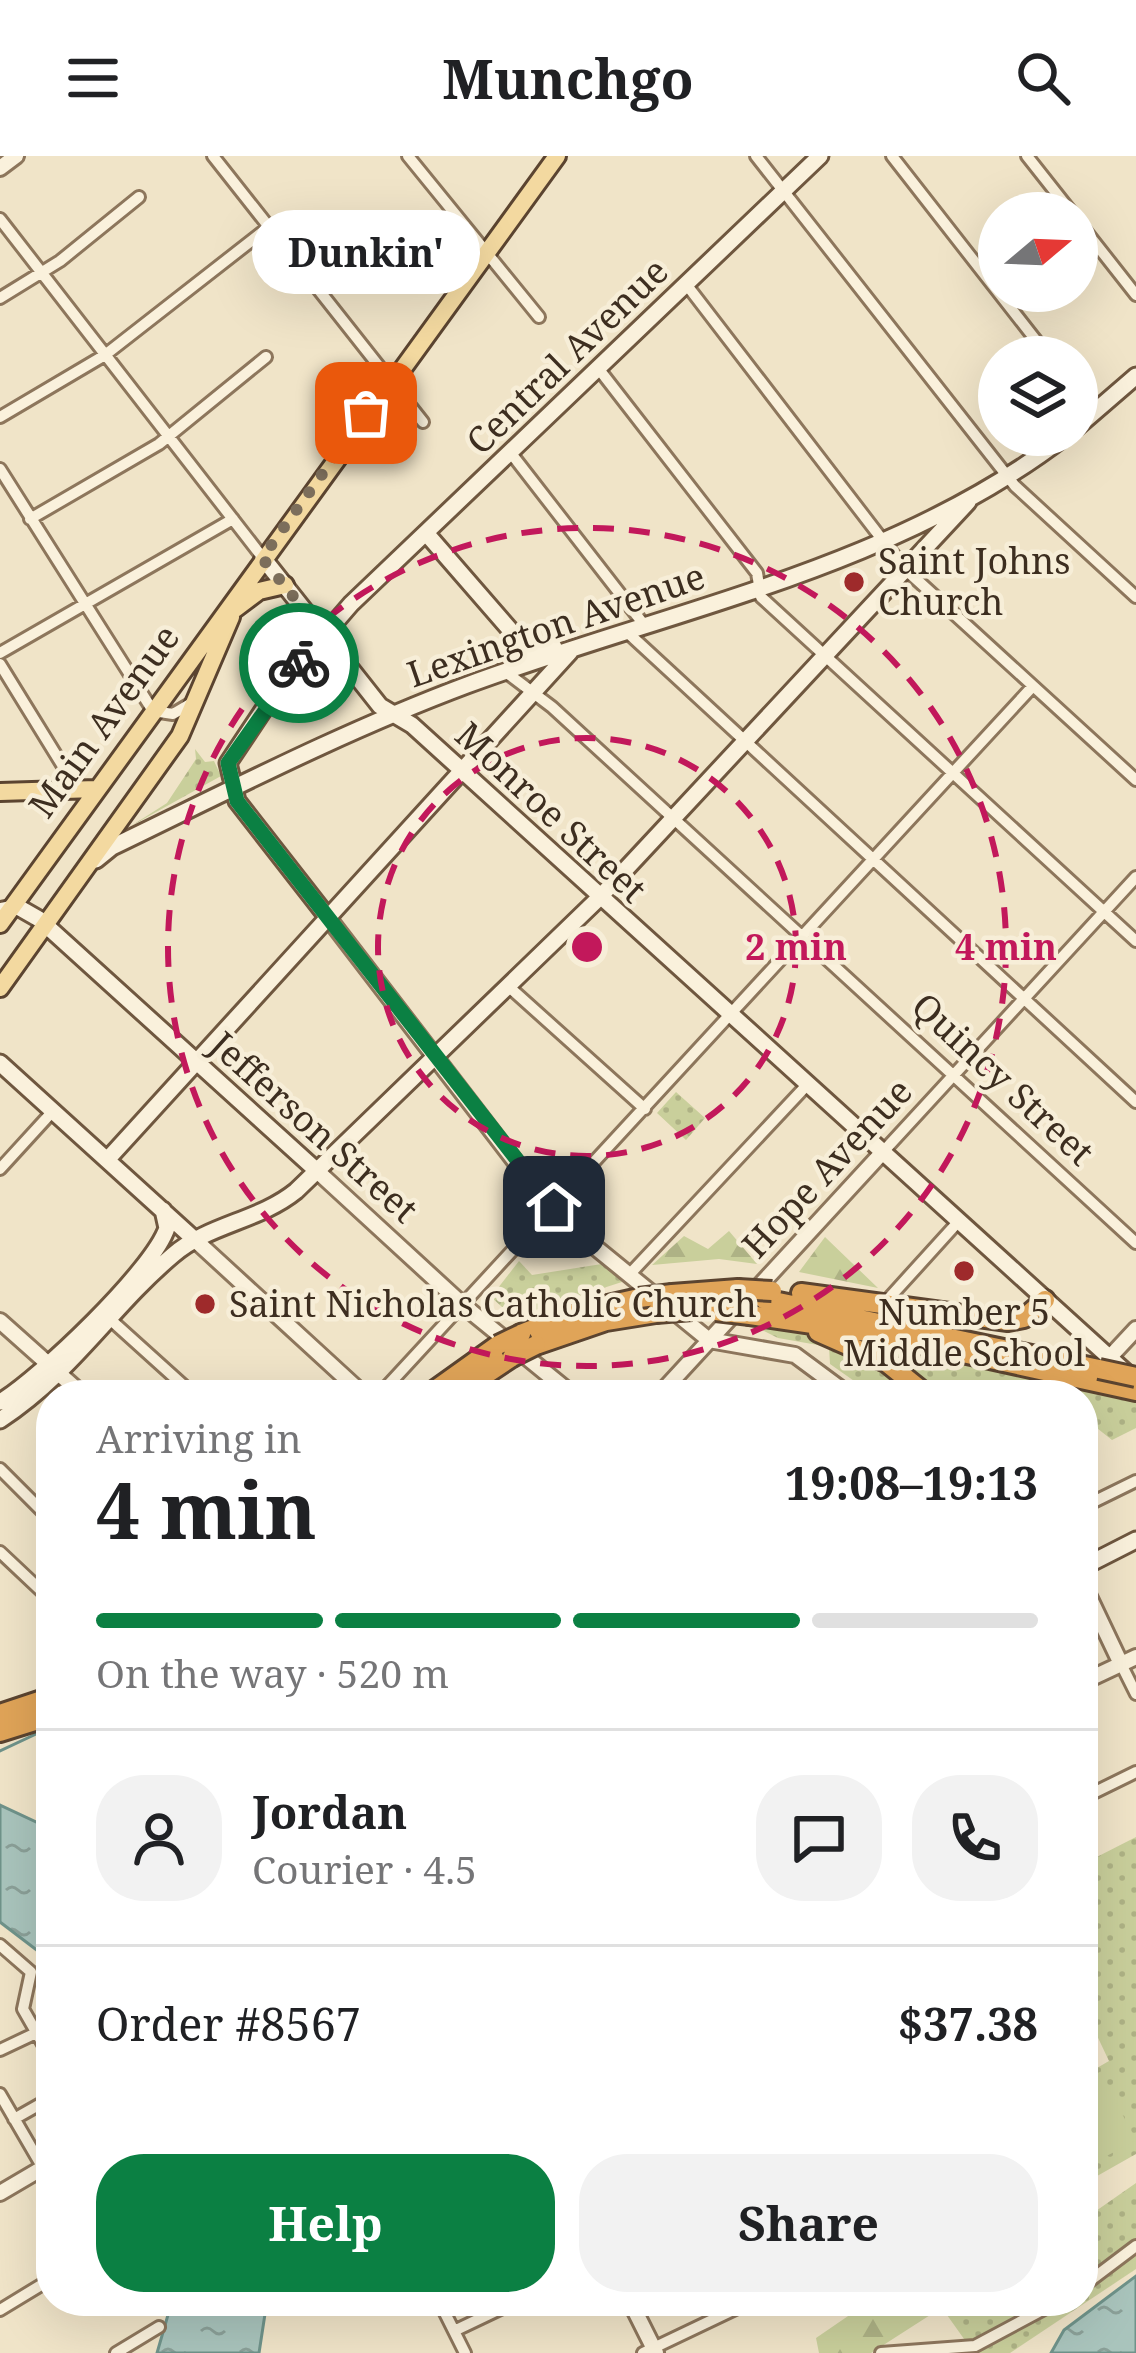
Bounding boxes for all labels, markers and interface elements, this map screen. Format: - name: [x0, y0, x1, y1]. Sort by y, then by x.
- text: Munchgo: [442, 41, 694, 115]
- icon: menu: [60, 45, 126, 111]
- icon: search: [1010, 45, 1076, 111]
- north arrow: [978, 192, 1098, 312]
- map controls: [978, 192, 1098, 456]
- callout: Dunkin': [252, 209, 480, 293]
- text: Dunkin': [288, 225, 444, 278]
- street label: Central Avenue: [455, 247, 678, 465]
- button: layers: [978, 336, 1098, 456]
- pin: [315, 362, 417, 464]
- icon: bag: [333, 380, 399, 446]
- place label: Saint Johns Church: [878, 536, 1071, 626]
- street label: Lexington Avenue: [401, 551, 711, 698]
- marker: Saint Johns Church: [841, 569, 867, 595]
- courier: [239, 603, 359, 723]
- street label: Main Avenue: [17, 615, 190, 827]
- icon: bike: [266, 630, 332, 696]
- street label: Monroe Street: [445, 710, 657, 913]
- text: 2 min: [745, 922, 847, 971]
- text: 4 min: [955, 922, 1057, 971]
- centre of rings: [566, 926, 608, 968]
- street label: Quincy Street: [902, 982, 1105, 1176]
- street label: Jefferson Street: [199, 1019, 429, 1233]
- street label: Hope Avenue: [731, 1067, 923, 1268]
- pin: [503, 1156, 605, 1258]
- icon: home: [521, 1174, 587, 1240]
- marker: Number 5 Middle School: [951, 1258, 977, 1284]
- place label: Saint Nicholas Catholic Church: [229, 1279, 757, 1328]
- place label: Number 5 Middle School: [843, 1287, 1085, 1377]
- marker: Saint Nicholas Catholic Church: [192, 1291, 218, 1317]
- text: Arriving in: [96, 1411, 302, 1464]
- text: 19:08–19:13: [785, 1452, 1038, 1513]
- text: 4 min: [96, 1456, 317, 1562]
- text: On the way · 520 m: [96, 1646, 449, 1699]
- button: person: [96, 1775, 222, 1901]
- button: chat: [756, 1775, 882, 1901]
- button: phone: [912, 1775, 1038, 1901]
- text: Jordan: [252, 1781, 407, 1842]
- text: Courier · 4.5: [252, 1842, 477, 1895]
- text: Order #8567: [96, 1993, 361, 2054]
- text: $37.38: [898, 1993, 1038, 2054]
- button: Help: [96, 2154, 555, 2292]
- button: Share: [579, 2154, 1038, 2292]

